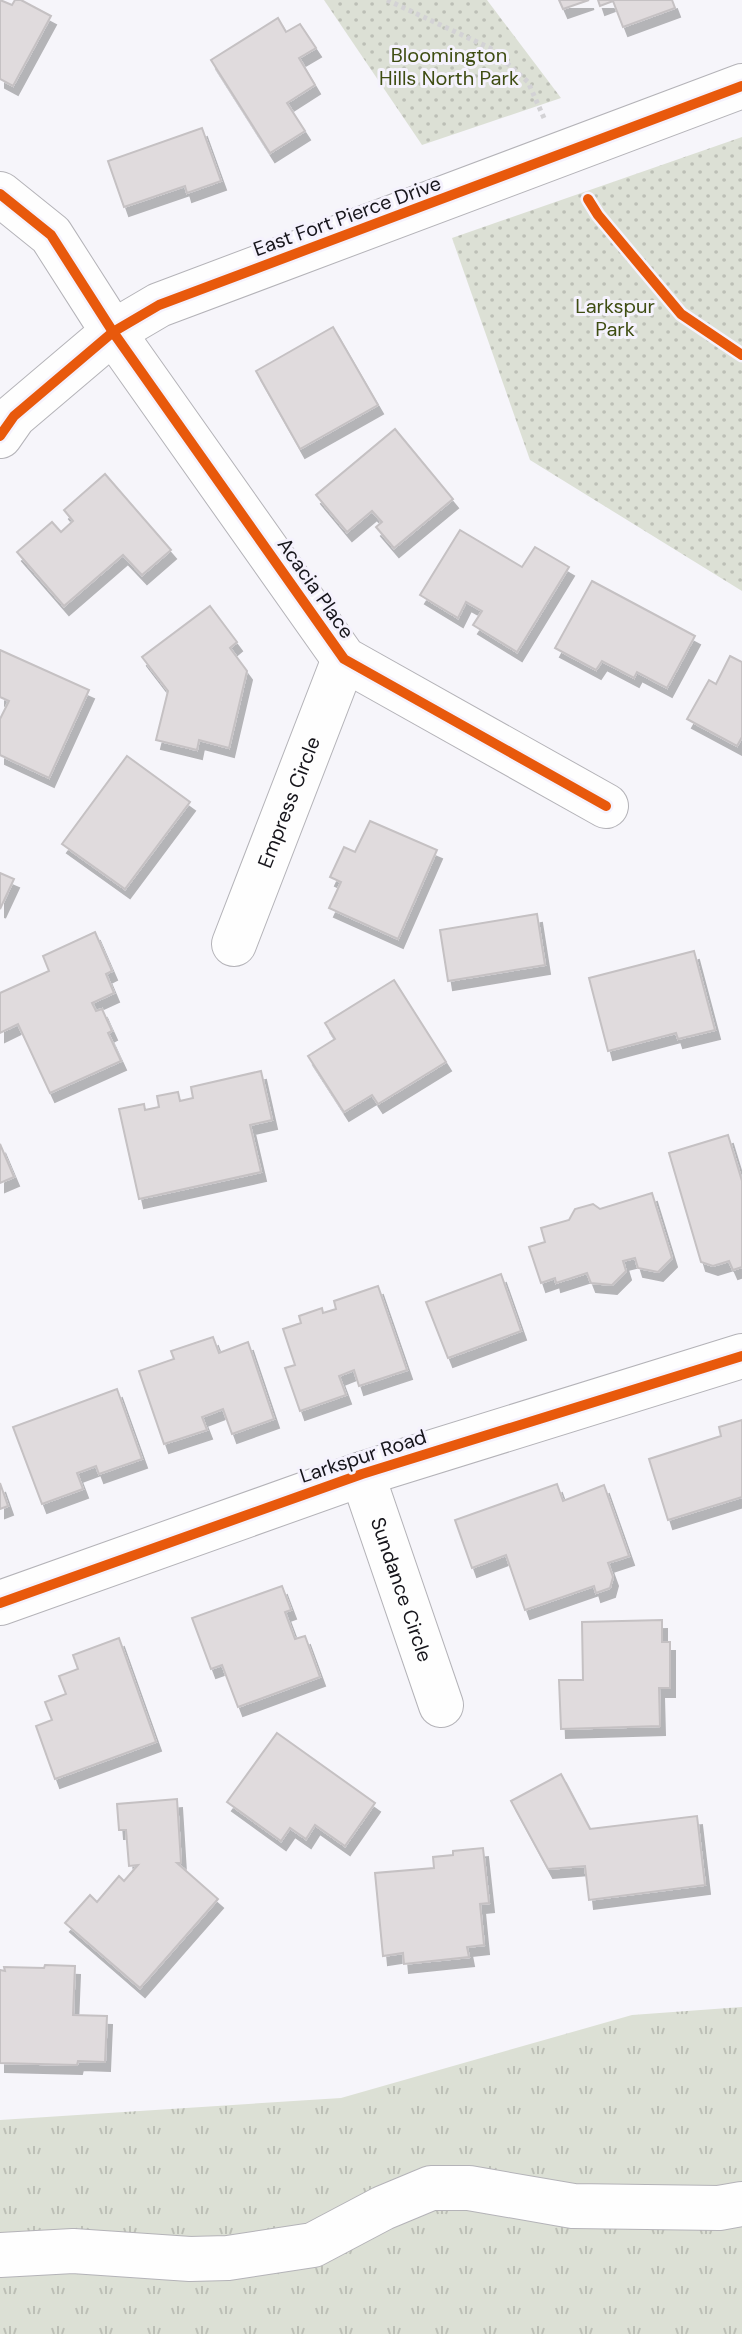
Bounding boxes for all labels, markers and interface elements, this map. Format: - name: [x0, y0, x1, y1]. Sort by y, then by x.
- park label: Bloomington Hills North Park: [379, 42, 519, 91]
- street label: East Fort Pierce Drive: [250, 170, 444, 262]
- park label: Larkspur Park: [575, 293, 655, 342]
- street label: Acacia Place: [272, 533, 360, 643]
- street label: Empress Circle: [252, 733, 326, 872]
- street label: Larkspur Road: [296, 1423, 430, 1489]
- street label: Sundance Circle: [365, 1514, 438, 1665]

